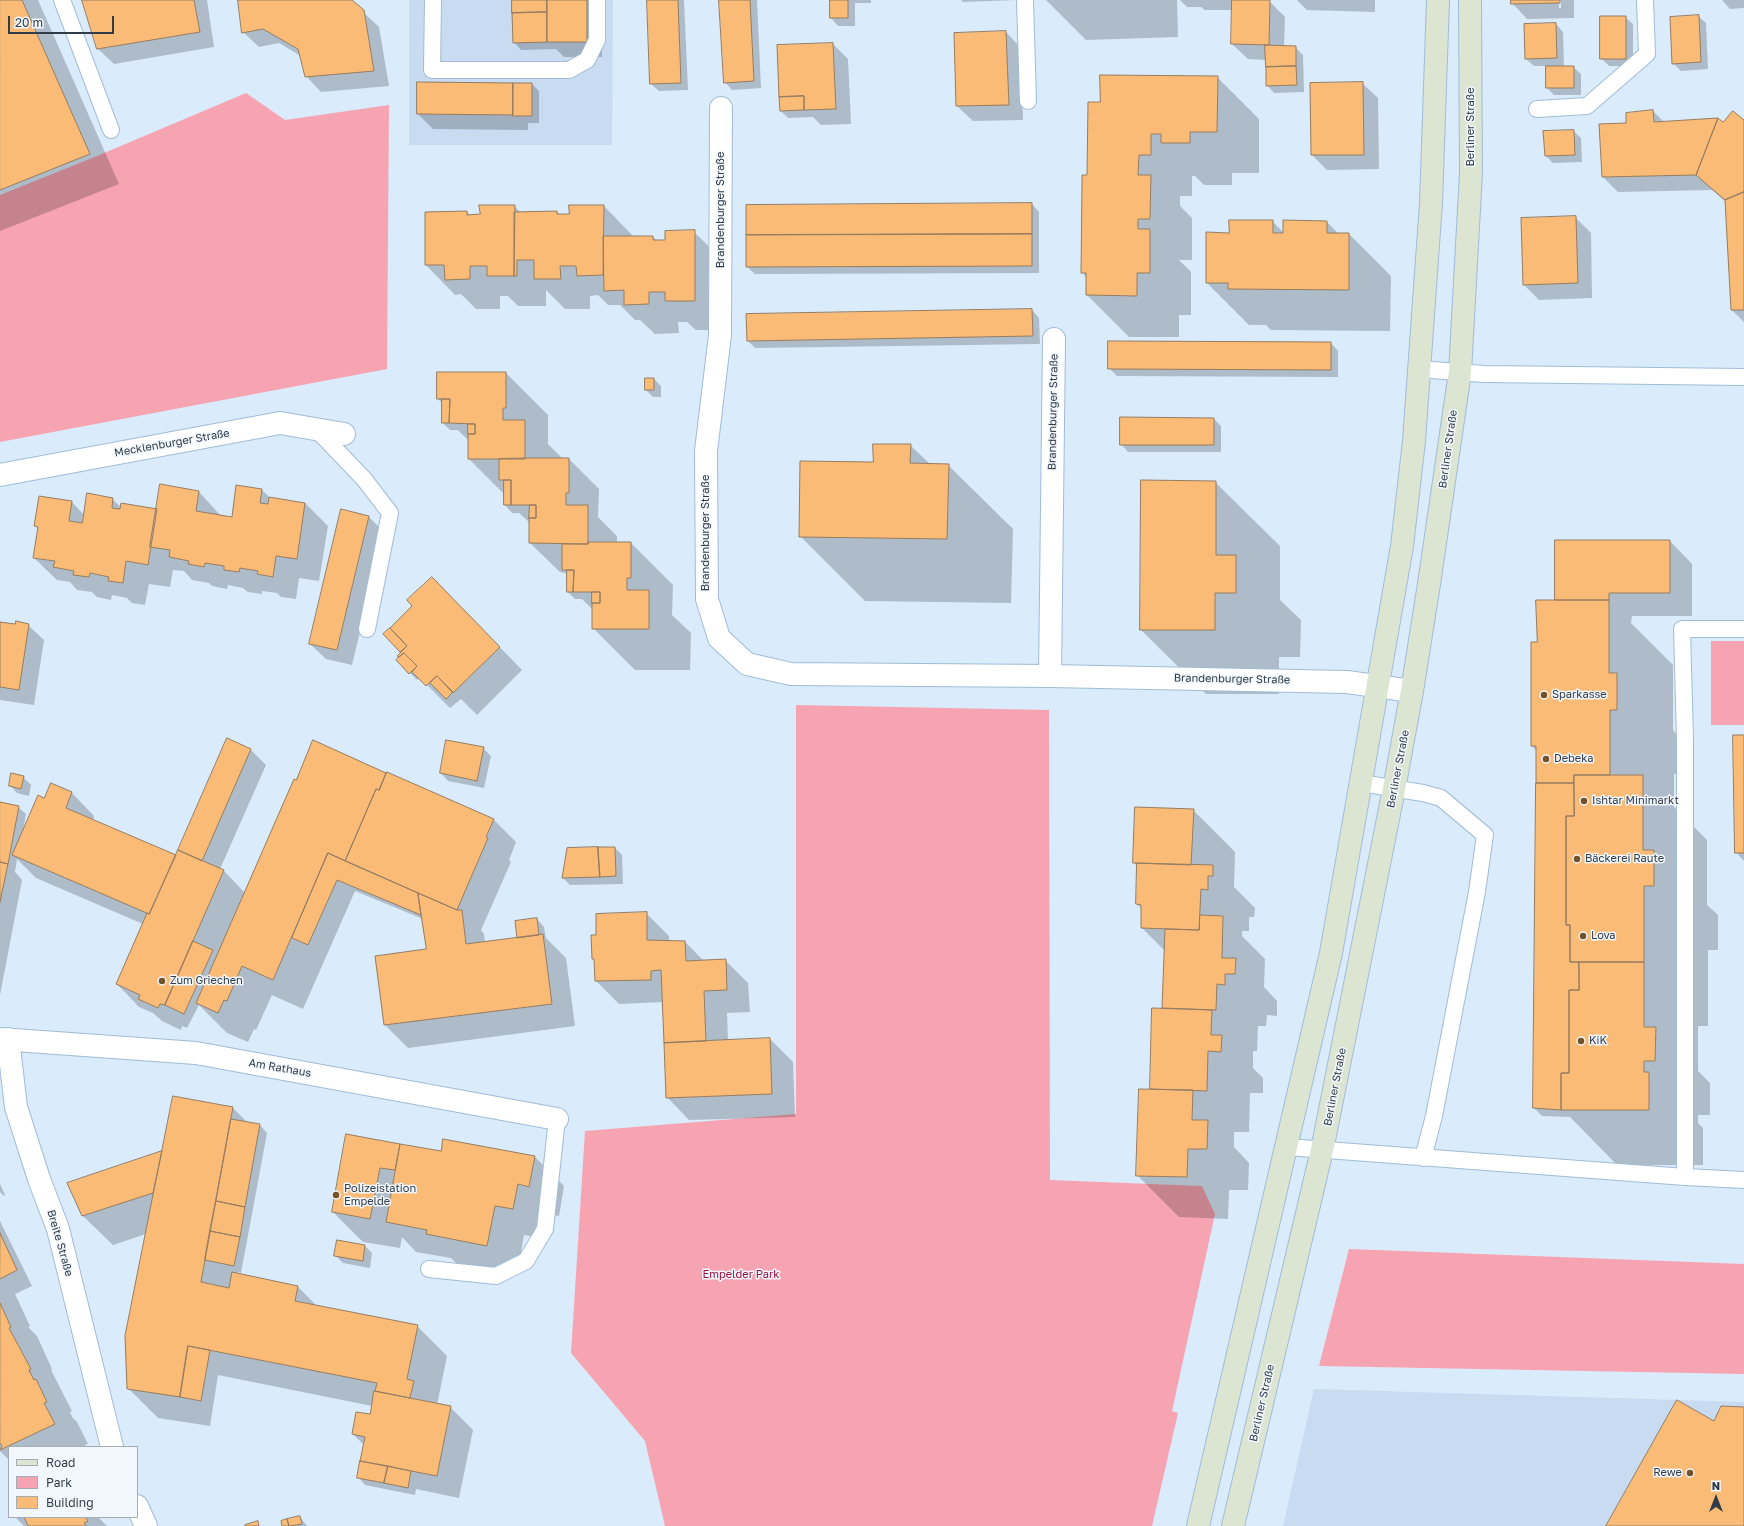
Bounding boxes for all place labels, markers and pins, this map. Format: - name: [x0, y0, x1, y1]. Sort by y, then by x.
- place label: Sparkasse: [1552, 688, 1607, 702]
- marker: Sparkasse: [1539, 690, 1549, 700]
- place label: Debeka: [1554, 752, 1594, 766]
- marker: Debeka: [1541, 754, 1551, 764]
- place label: Ishtar Minimarkt: [1592, 794, 1679, 808]
- marker: Ishtar Minimarkt: [1579, 796, 1589, 806]
- place label: Bäckerei Raute: [1585, 852, 1664, 866]
- marker: Bäckerei Raute: [1572, 854, 1582, 864]
- place label: Lova: [1591, 929, 1616, 943]
- marker: Lova: [1578, 931, 1588, 941]
- place label: Zum Griechen: [170, 974, 243, 988]
- marker: Zum Griechen: [157, 976, 167, 986]
- place label: KiK: [1589, 1034, 1607, 1048]
- marker: KiK: [1576, 1036, 1586, 1046]
- place label: Polizeistation Empelde: [344, 1182, 416, 1208]
- marker: Polizeistation Empelde: [331, 1190, 341, 1200]
- place label: Rewe: [1653, 1466, 1682, 1480]
- marker: Rewe: [1685, 1468, 1695, 1478]

